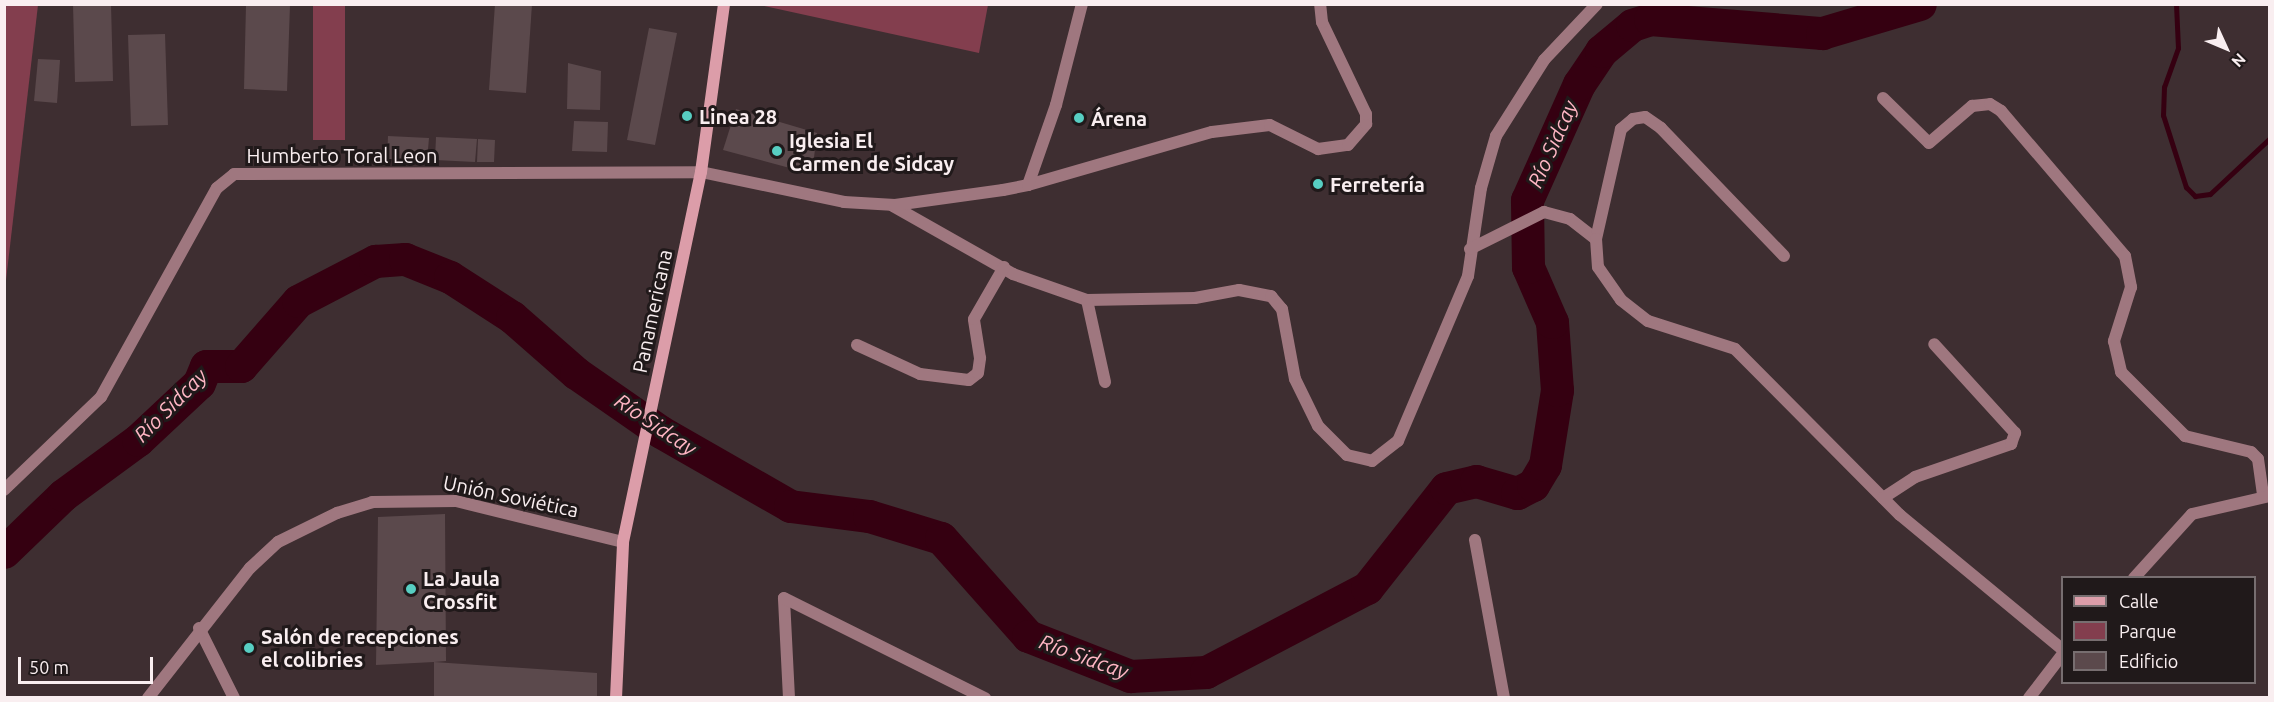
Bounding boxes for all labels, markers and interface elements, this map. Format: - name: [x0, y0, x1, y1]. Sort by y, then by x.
- north arrow: [2196, 18, 2256, 78]
- text: N: [2228, 50, 2250, 71]
- water label: Río Sidcay: [1522, 97, 1582, 191]
- place label: Linea 28: [699, 104, 777, 128]
- place label: Árena: [1091, 106, 1147, 130]
- marker: Linea 28: [680, 109, 694, 123]
- marker: Árena: [1072, 111, 1086, 125]
- place label: Iglesia El Carmen de Sidcay: [789, 128, 954, 175]
- street label: Humberto Toral Leon: [247, 143, 437, 167]
- marker: Iglesia El Carmen de Sidcay: [770, 144, 784, 158]
- place label: Ferretería: [1330, 172, 1425, 196]
- marker: Ferretería: [1311, 177, 1325, 191]
- street label: Panamericana: [627, 247, 677, 375]
- water label: Río Sidcay: [128, 363, 212, 447]
- water label: Río Sidcay: [611, 388, 701, 460]
- street label: Unión Soviética: [441, 470, 581, 522]
- place label: La Jaula Crossfit: [423, 566, 500, 613]
- legend: [2061, 576, 2256, 684]
- marker: La Jaula Crossfit: [404, 582, 418, 596]
- text: Calle: [2119, 591, 2159, 611]
- text: Parque: [2119, 621, 2176, 641]
- place label: Salón de recepciones el colibries: [261, 624, 459, 671]
- water label: Río Sidcay: [1036, 628, 1132, 684]
- marker: Salón de recepciones el colibries: [242, 641, 256, 655]
- scale bar: [21, 645, 156, 683]
- text: Edificio: [2119, 651, 2178, 671]
- text: 50 m: [29, 657, 69, 677]

